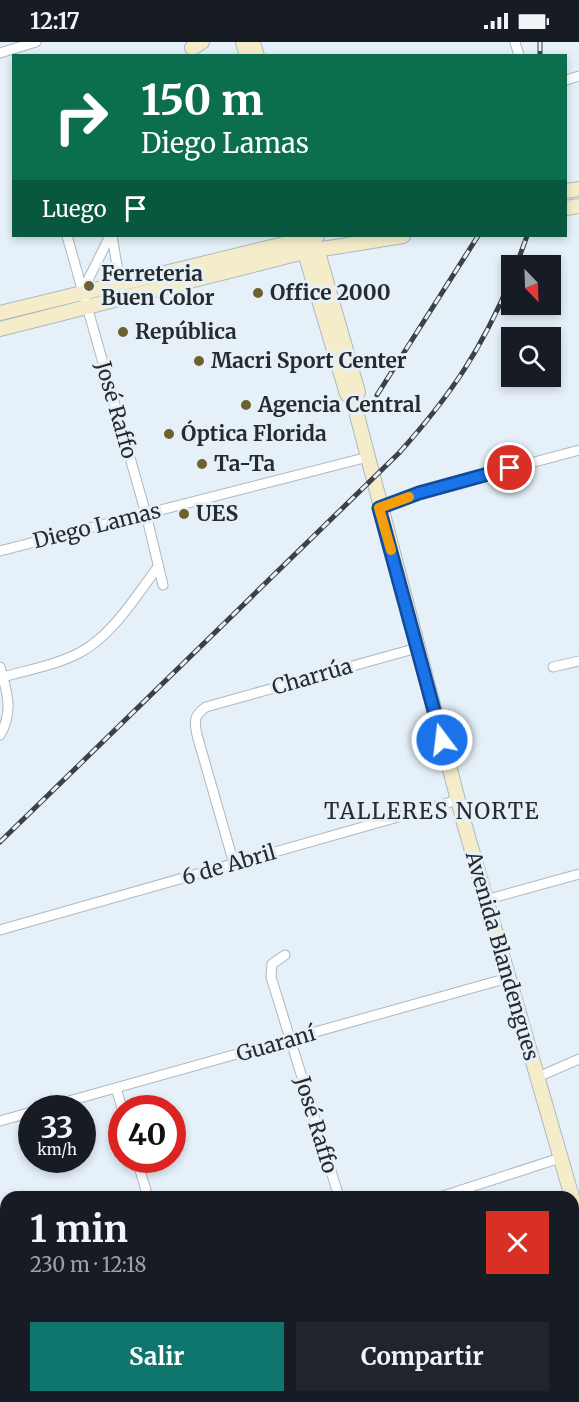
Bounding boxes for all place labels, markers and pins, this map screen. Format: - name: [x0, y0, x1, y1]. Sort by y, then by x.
- place label: Ferreteria Buen Color: [101, 260, 215, 311]
- marker: Ferreteria Buen Color: [82, 279, 96, 293]
- place label: Office 2000: [270, 279, 391, 306]
- marker: Office 2000: [251, 286, 265, 300]
- place label: República: [135, 318, 237, 345]
- marker: República: [116, 325, 130, 339]
- place label: Macri Sport Center: [211, 347, 407, 374]
- marker: Macri Sport Center: [192, 354, 206, 368]
- place label: Agencia Central: [257, 391, 422, 418]
- marker: Agencia Central: [239, 398, 253, 412]
- place label: Óptica Florida: [181, 419, 327, 447]
- marker: Óptica Florida: [162, 427, 176, 441]
- pin: [484, 442, 535, 493]
- place label: Ta-Ta: [214, 450, 276, 477]
- marker: Ta-Ta: [195, 457, 209, 471]
- place label: UES: [196, 500, 238, 527]
- marker: UES: [177, 507, 191, 521]

